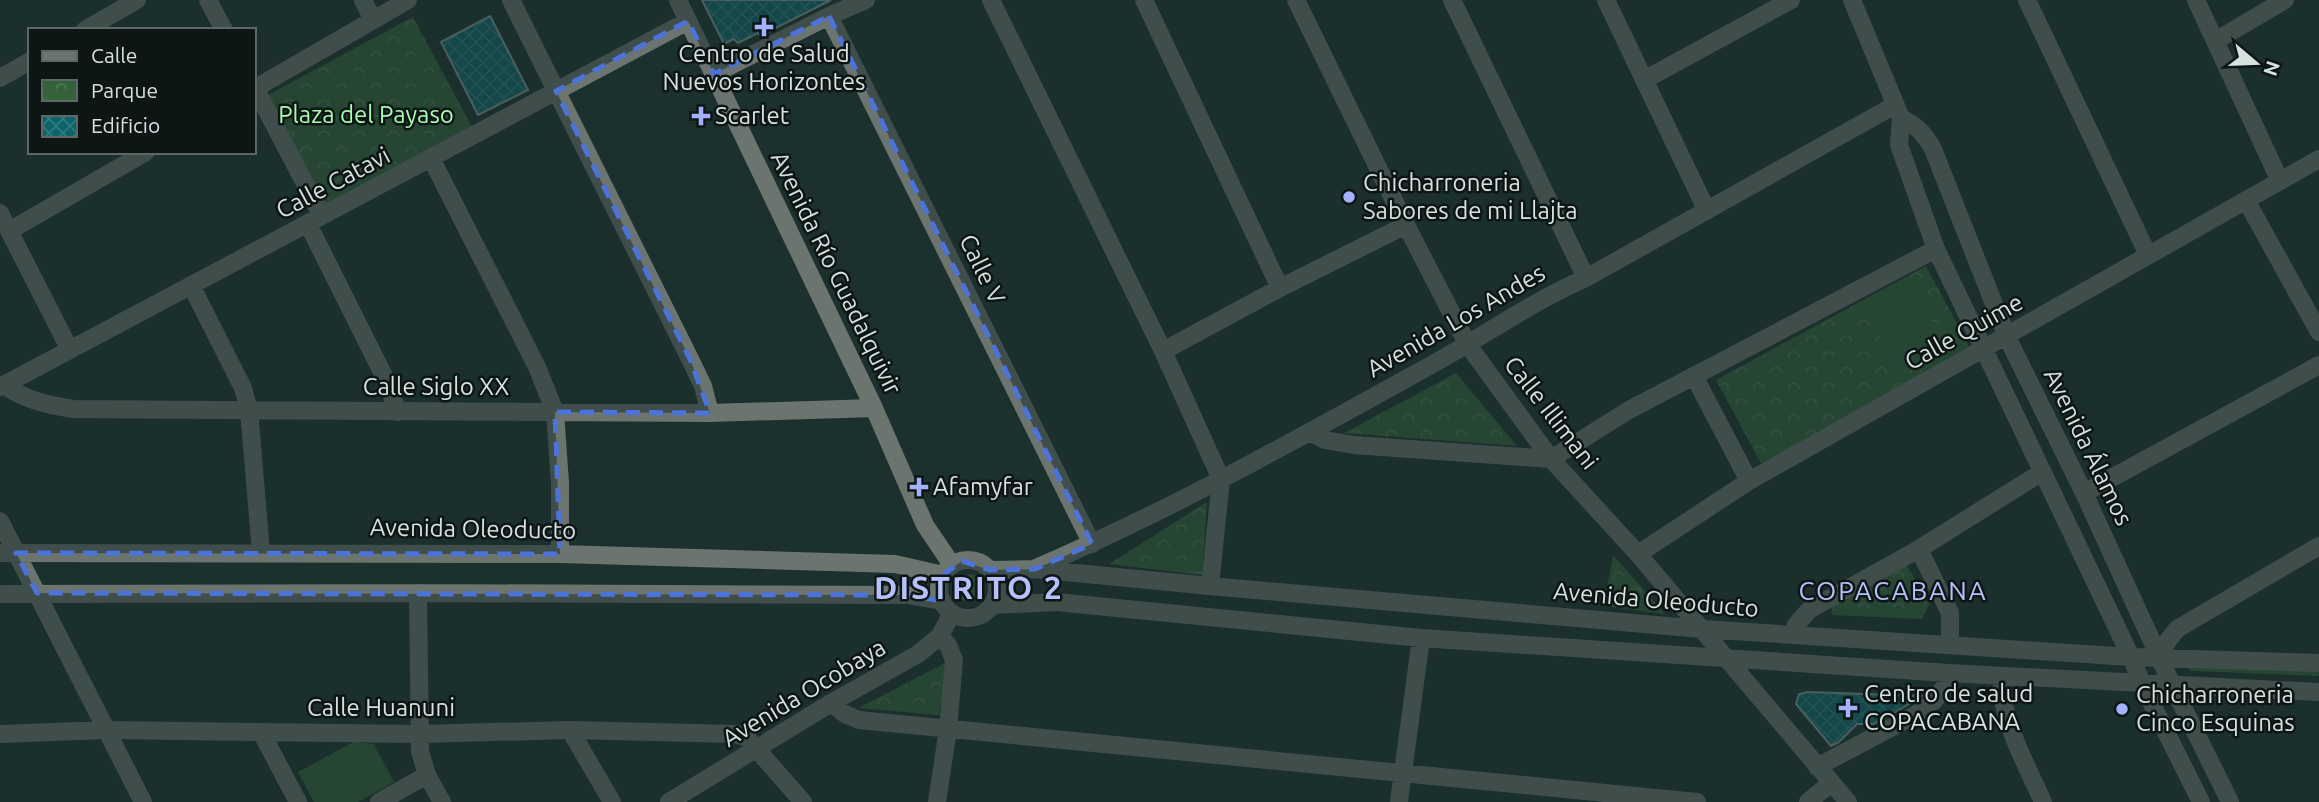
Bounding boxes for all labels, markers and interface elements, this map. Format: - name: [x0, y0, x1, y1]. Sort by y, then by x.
- marker: Centro de Salud Nuevos Horizontes: [754, 17, 774, 37]
- legend: [28, 28, 256, 154]
- north arrow: [2221, 28, 2291, 98]
- place label: Centro de Salud Nuevos Horizontes: [663, 40, 866, 95]
- text: Calle: [91, 43, 137, 67]
- text: N: [2259, 58, 2285, 79]
- text: Parque: [91, 78, 158, 102]
- park label: Plaza del Payaso: [278, 101, 454, 128]
- place label: Scarlet: [715, 102, 790, 129]
- marker: Scarlet: [693, 108, 709, 124]
- text: Edificio: [91, 113, 160, 137]
- street label: Calle Catavi: [271, 141, 394, 224]
- street label: Avenida Río Guadalquivir: [766, 147, 907, 399]
- place label: Chicharroneria Sabores de mi Llajta: [1363, 169, 1578, 224]
- marker: Chicharroneria Sabores de mi Llajta: [1341, 189, 1357, 205]
- street label: Calle V: [954, 230, 1011, 308]
- street label: Avenida Los Andes: [1362, 259, 1549, 382]
- street label: Calle Quime: [1900, 288, 2027, 375]
- street label: Calle Illimani: [1499, 351, 1604, 474]
- street label: Avenida Álamos: [2039, 364, 2139, 530]
- street label: Calle Siglo XX: [363, 373, 509, 400]
- place label: Afamyfar: [933, 473, 1033, 500]
- marker: Afamyfar: [911, 479, 927, 495]
- street label: Avenida Oleoducto: [370, 513, 576, 544]
- district label: DISTRITO 2: [874, 569, 1064, 605]
- district label: COPACABANA: [1798, 576, 1988, 605]
- street label: Avenida Oleoducto: [1552, 577, 1760, 622]
- street label: Avenida Ocobaya: [717, 633, 890, 752]
- place label: Centro de salud COPACABANA: [1864, 680, 2033, 735]
- place label: Chicharroneria Cinco Esquinas: [2136, 681, 2295, 736]
- street label: Calle Huanuni: [307, 694, 455, 721]
- marker: Centro de salud COPACABANA: [1838, 698, 1858, 718]
- marker: Chicharroneria Cinco Esquinas: [2114, 701, 2130, 717]

